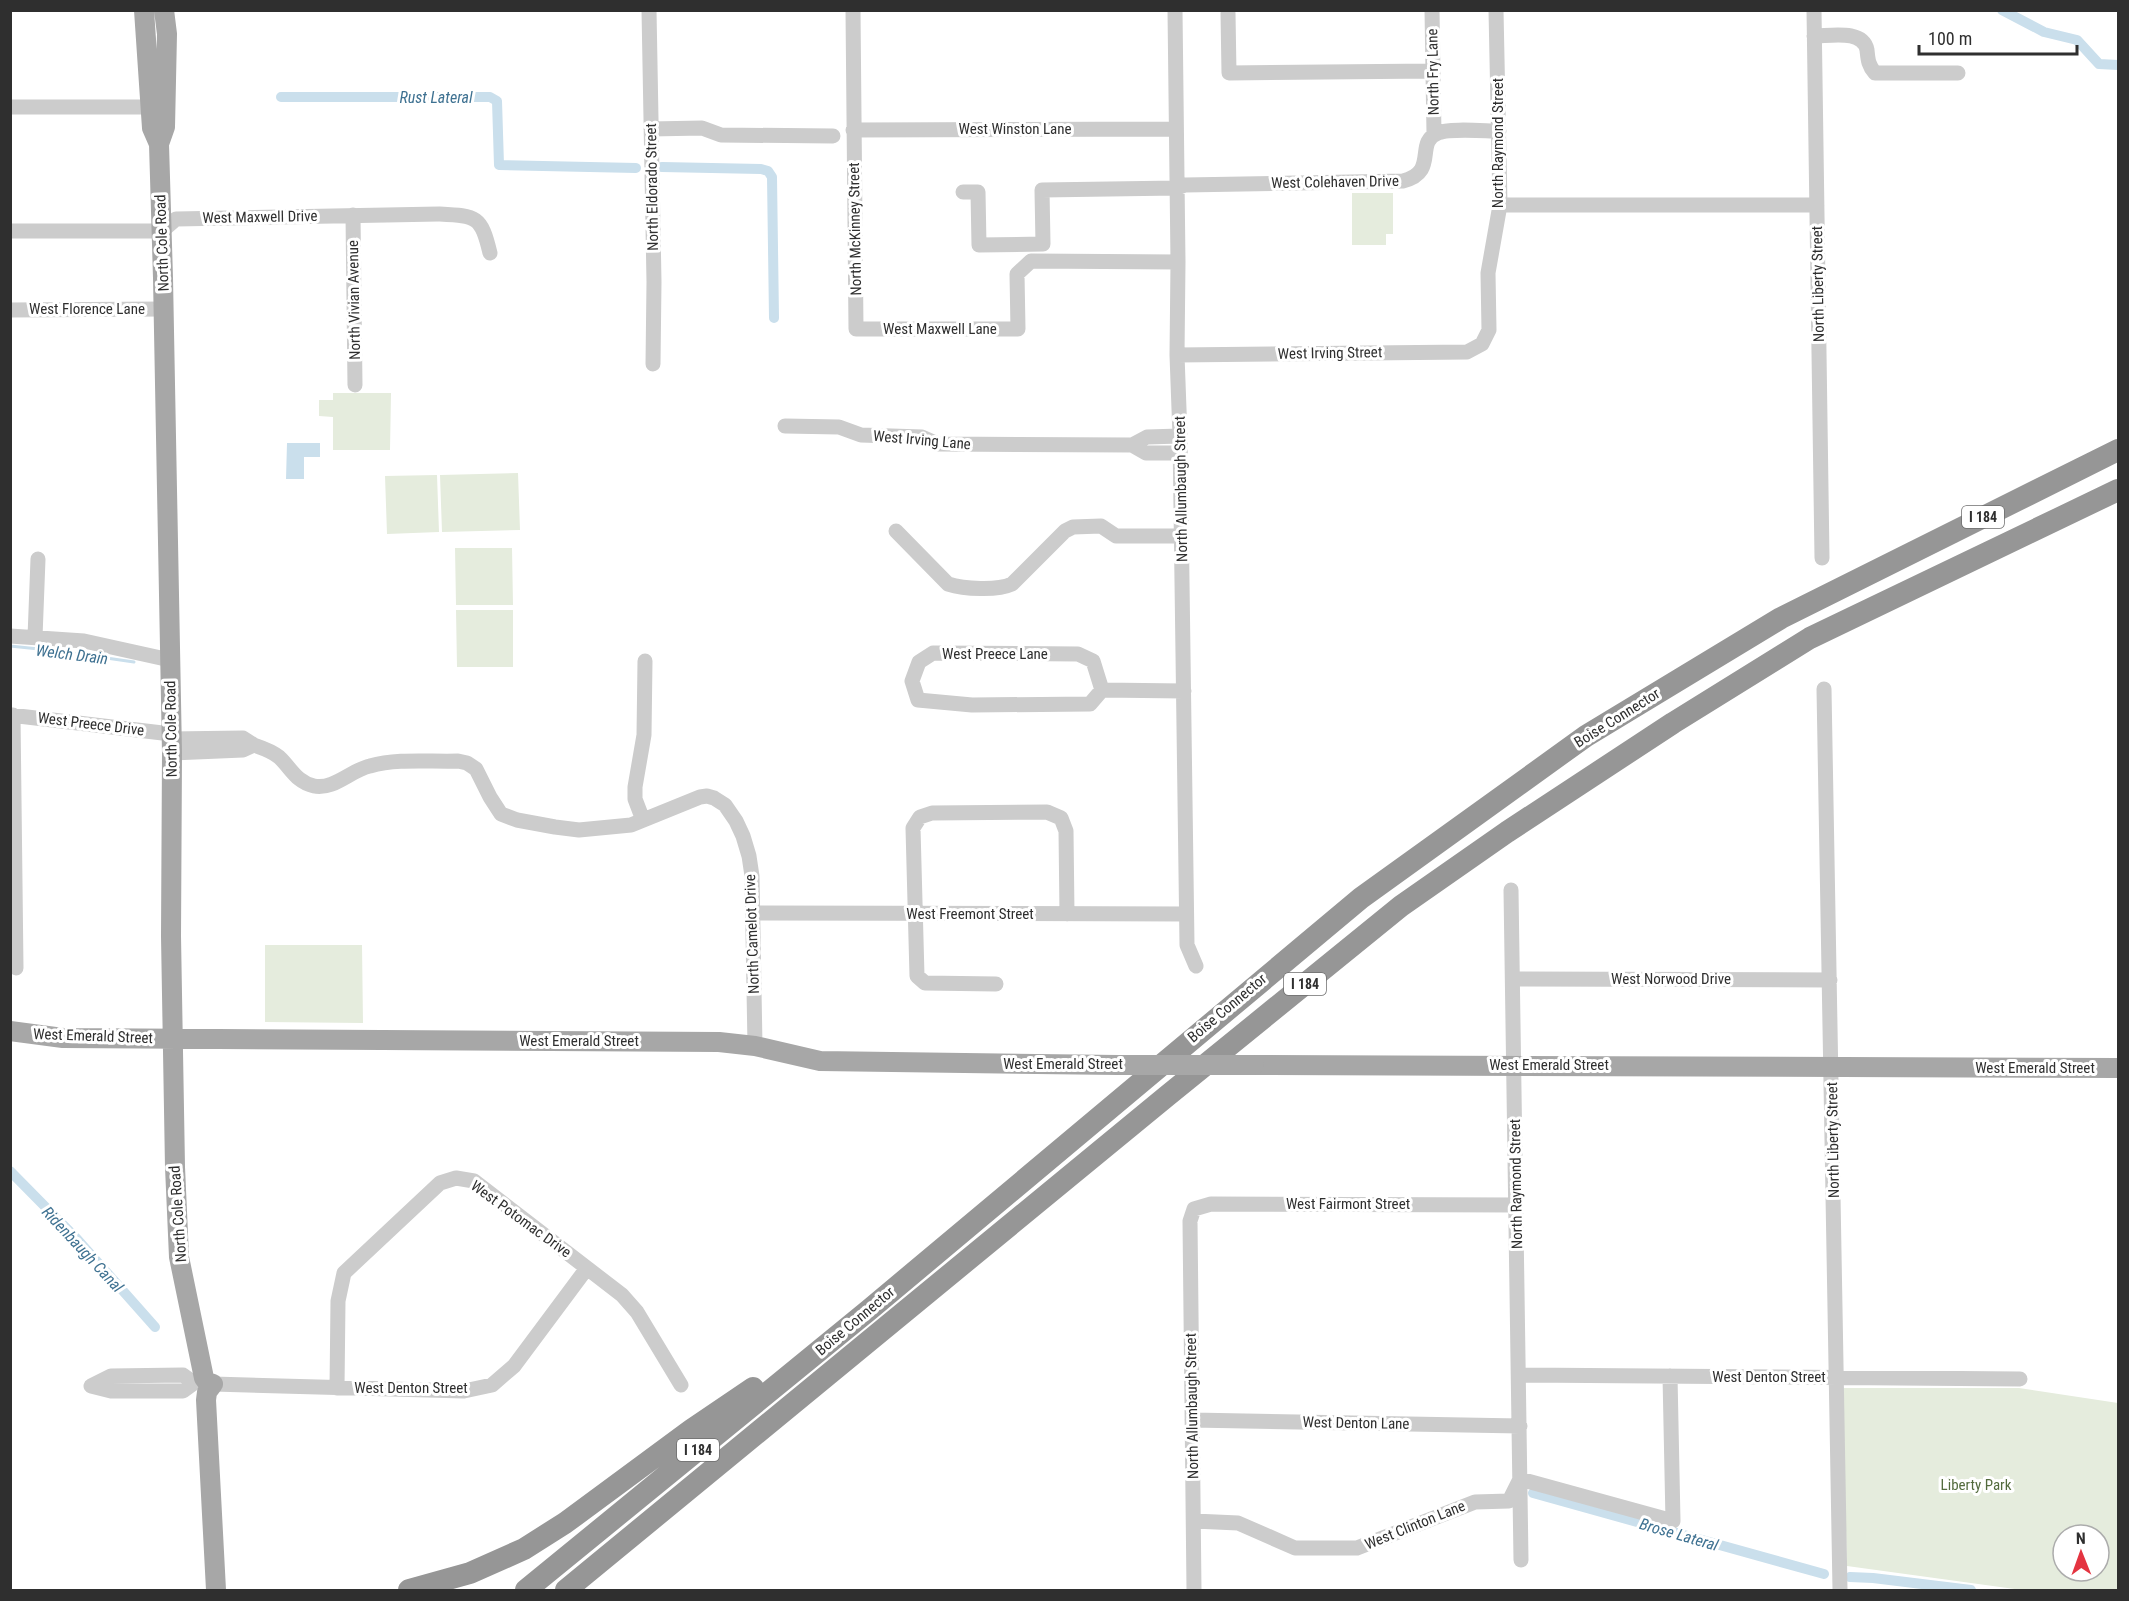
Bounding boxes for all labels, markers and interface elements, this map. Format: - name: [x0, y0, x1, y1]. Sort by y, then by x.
- scale bar: [1919, 18, 2076, 56]
- street label: North Fry Lane: [1423, 28, 1443, 116]
- text: 100 m: [1928, 28, 1972, 49]
- street label: North Raymond Street: [1489, 78, 1507, 208]
- water label: Rust Lateral: [399, 88, 473, 107]
- street label: West Winston Lane: [958, 120, 1072, 138]
- street label: North Eldorado Street: [642, 123, 662, 251]
- street label: North McKinney Street: [845, 162, 865, 296]
- street label: West Colehaven Drive: [1271, 172, 1399, 192]
- street label: North Cole Road: [151, 194, 173, 292]
- street label: West Maxwell Drive: [202, 207, 318, 227]
- street label: North Liberty Street: [1808, 226, 1828, 342]
- street label: North Vivian Avenue: [344, 240, 364, 360]
- street label: West Florence Lane: [29, 300, 145, 318]
- street label: West Maxwell Lane: [883, 320, 997, 338]
- street label: West Irving Street: [1278, 343, 1382, 363]
- street label: North Allumbaugh Street: [1171, 416, 1191, 562]
- street label: West Irving Lane: [872, 427, 972, 453]
- road number: I 184: [1962, 506, 2004, 528]
- water label: Welch Drain: [35, 641, 109, 668]
- street label: West Preece Lane: [942, 645, 1048, 663]
- street label: North Cole Road: [161, 680, 181, 778]
- street label: Boise Connector: [1571, 684, 1663, 751]
- street label: West Preece Drive: [37, 709, 145, 739]
- street label: North Camelot Drive: [741, 874, 763, 994]
- street label: West Freemont Street: [906, 905, 1034, 923]
- street label: Boise Connector: [1184, 970, 1270, 1046]
- street label: West Norwood Drive: [1611, 970, 1731, 988]
- road number: I 184: [1284, 973, 1326, 995]
- street label: West Emerald Street: [33, 1025, 153, 1047]
- street label: West Emerald Street: [519, 1032, 639, 1050]
- street label: West Emerald Street: [1003, 1055, 1123, 1073]
- street label: West Emerald Street: [1489, 1056, 1609, 1074]
- street label: West Emerald Street: [1975, 1059, 2095, 1077]
- street label: North Liberty Street: [1823, 1082, 1843, 1198]
- street label: North Raymond Street: [1506, 1119, 1526, 1249]
- street label: North Cole Road: [166, 1165, 190, 1263]
- street label: West Potomac Drive: [467, 1177, 575, 1261]
- street label: West Fairmont Street: [1286, 1195, 1410, 1213]
- water label: Ridenbaugh Canal: [38, 1202, 128, 1297]
- street label: Boise Connector: [812, 1283, 898, 1359]
- street label: North Allumbaugh Street: [1182, 1333, 1202, 1479]
- street label: West Denton Street: [1712, 1368, 1826, 1386]
- street label: West Denton Street: [354, 1379, 468, 1397]
- street label: West Denton Lane: [1302, 1413, 1410, 1433]
- road number: I 184: [677, 1439, 719, 1461]
- park label: Liberty Park: [1941, 1476, 2012, 1494]
- street label: West Clinton Lane: [1362, 1497, 1468, 1553]
- water label: Brose Lateral: [1637, 1514, 1721, 1555]
- north arrow: [2051, 1523, 2111, 1583]
- text: N: [2076, 1529, 2086, 1548]

